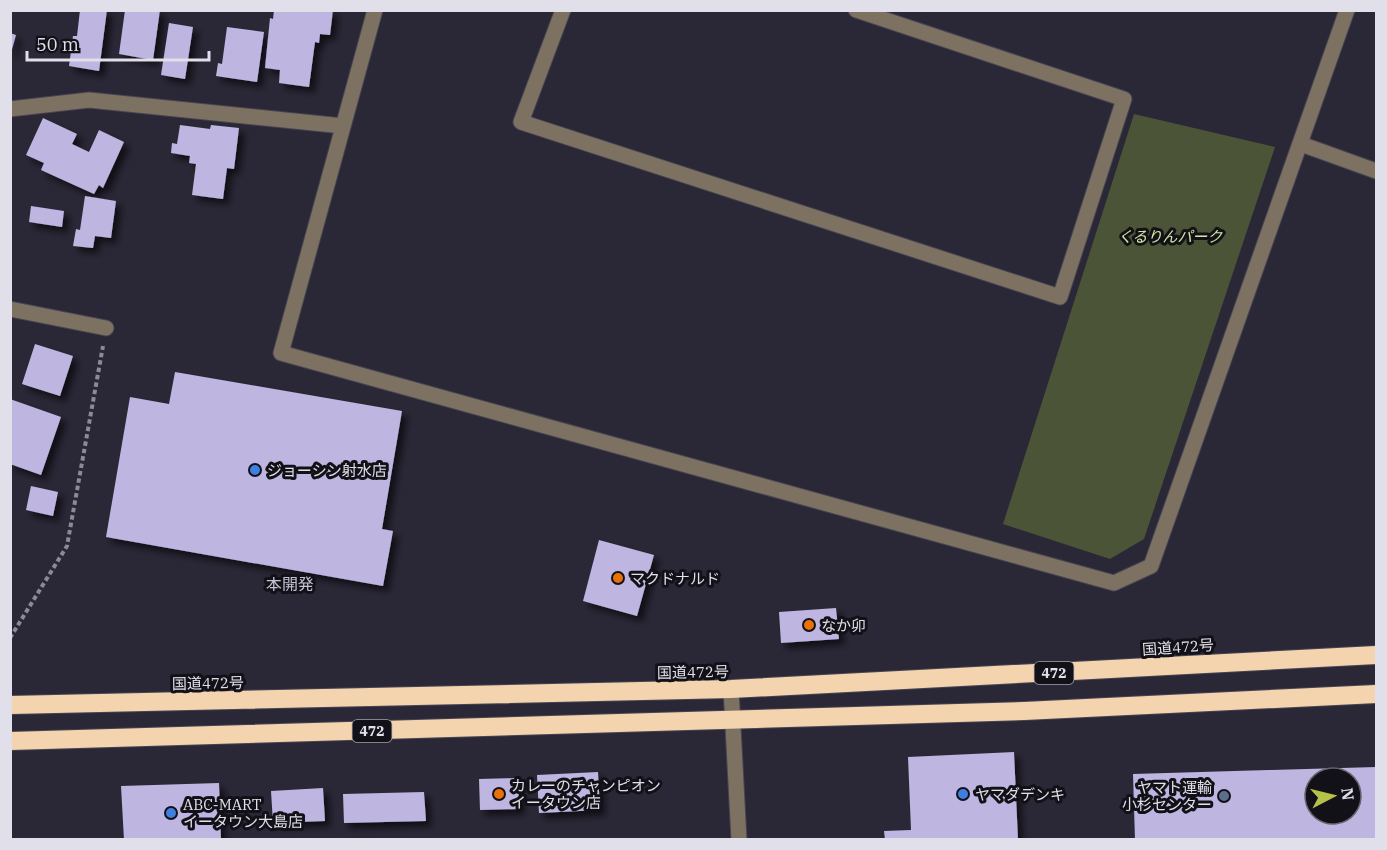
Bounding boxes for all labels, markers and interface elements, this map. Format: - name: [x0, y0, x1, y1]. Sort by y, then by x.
- scale bar: [27, 24, 208, 62]
- text: 50 m: [36, 33, 79, 56]
- park label: くるりんパーク: [1118, 227, 1223, 246]
- place label: ジョーシン射水店: [267, 461, 387, 480]
- marker: ジョーシン射水店: [248, 463, 262, 477]
- place label: マクドナルド: [630, 569, 720, 588]
- marker: マクドナルド: [611, 571, 625, 585]
- district label: 本開発: [266, 574, 314, 594]
- place label: なか卯: [821, 616, 866, 635]
- marker: なか卯: [802, 618, 816, 632]
- street label: 国道472号: [1141, 635, 1215, 659]
- street label: 国道472号: [657, 662, 729, 682]
- road number: 472: [1034, 662, 1074, 684]
- street label: 国道472号: [172, 673, 244, 693]
- road number: 472: [352, 720, 392, 742]
- north arrow: [1303, 766, 1363, 826]
- place label: カレーのチャンピオン イータウン店: [511, 776, 661, 812]
- place label: ヤマト運輸 小杉センター: [1122, 778, 1212, 814]
- place label: ヤマダデンキ: [975, 785, 1065, 804]
- marker: カレーのチャンピオン イータウン店: [492, 787, 506, 801]
- marker: ヤマダデンキ: [956, 787, 970, 801]
- text: N: [1337, 787, 1359, 802]
- marker: ヤマト運輸 小杉センター: [1217, 789, 1231, 803]
- place label: ABC-MART イータウン大島店: [183, 795, 303, 831]
- marker: ABC-MART イータウン大島店: [164, 806, 178, 820]

